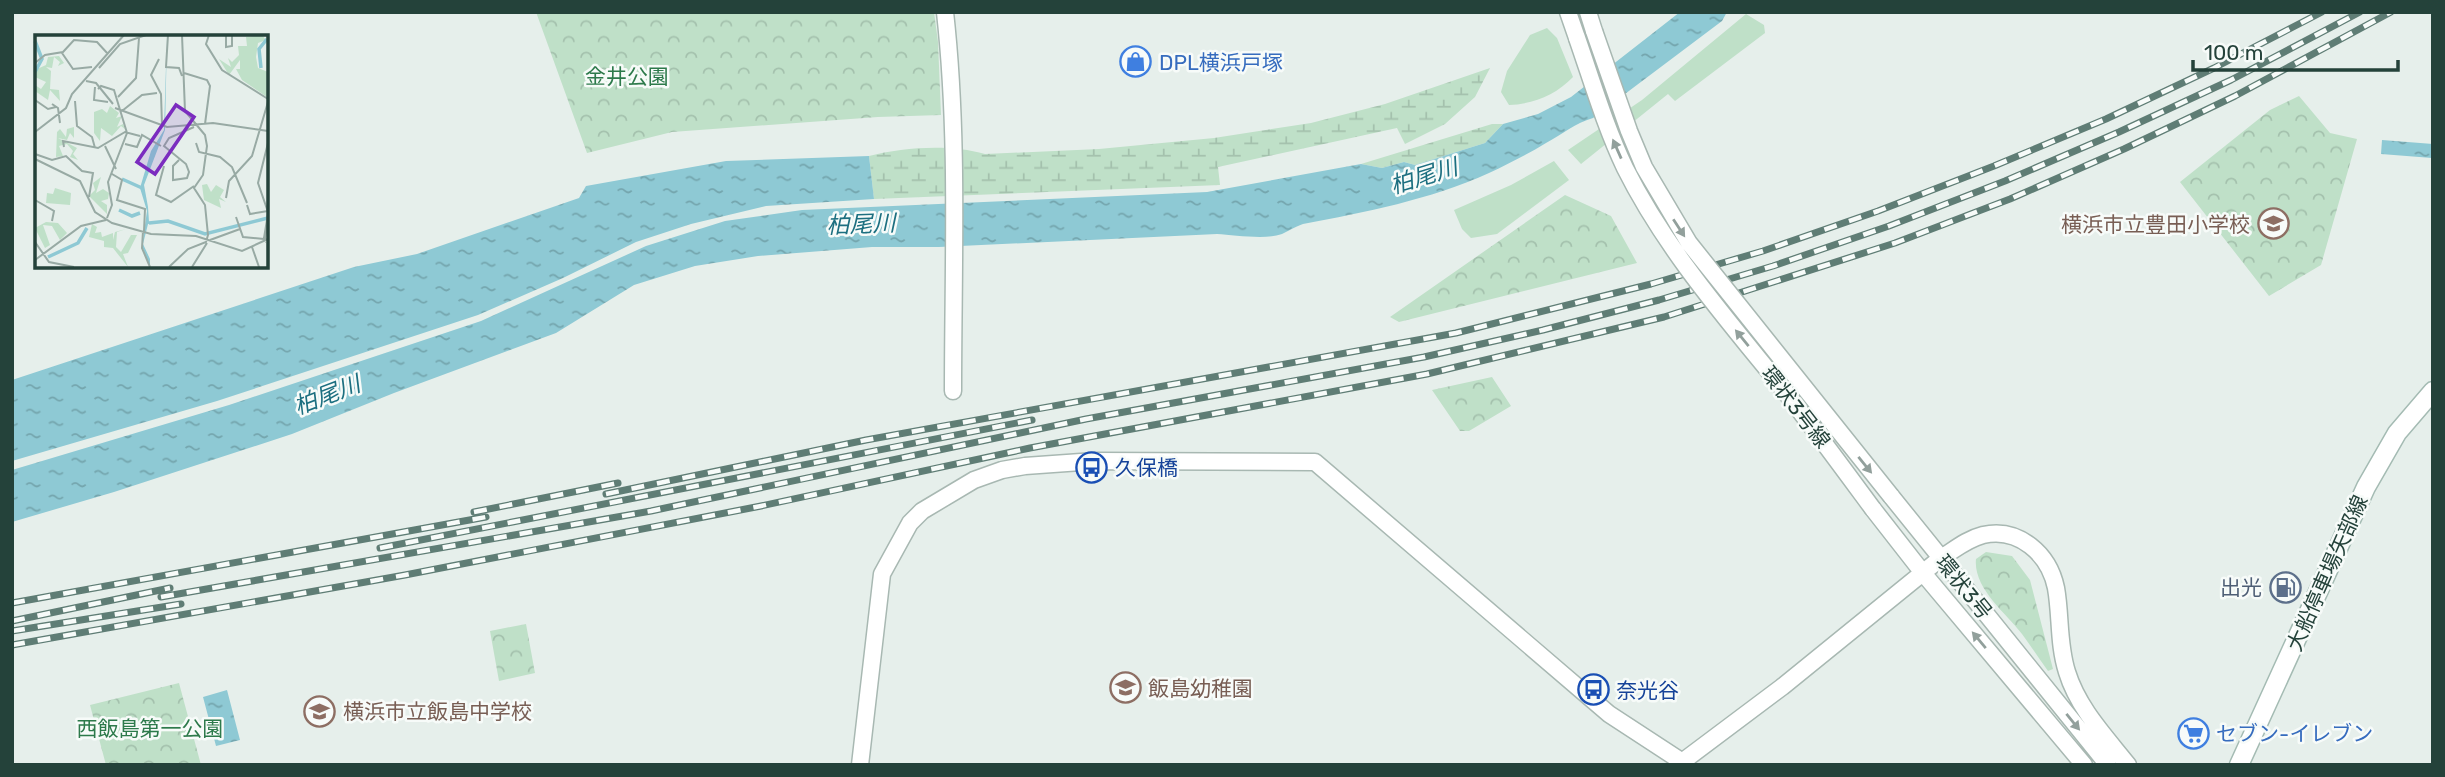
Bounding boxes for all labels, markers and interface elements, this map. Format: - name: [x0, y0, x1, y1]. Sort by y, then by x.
- scale bar: [2193, 28, 2398, 72]
- inset map: [35, 35, 268, 268]
- text: 100 m: [2204, 40, 2263, 65]
- shop icon: DPL横浜戸塚: [1119, 45, 1153, 79]
- place label: DPL横浜戸塚: [1159, 50, 1283, 75]
- park label: 金井公園: [585, 64, 669, 89]
- one-way arrow: [1611, 139, 1623, 159]
- water label: 柏尾川: [1387, 152, 1464, 199]
- school or university icon: 横浜市立豊田小学校: [2256, 207, 2290, 241]
- water label: 柏尾川: [826, 209, 899, 239]
- place label: 横浜市立豊田小学校: [2061, 212, 2250, 237]
- one-way arrow: [1673, 218, 1686, 238]
- one-way arrow: [1735, 330, 1750, 347]
- street label: 環状3号線: [1756, 361, 1836, 453]
- water label: 柏尾川: [290, 368, 367, 420]
- bus stop icon: 久保橋: [1075, 450, 1109, 484]
- place label: 久保橋: [1115, 455, 1178, 480]
- one-way arrow: [1857, 456, 1872, 473]
- street label: 大船停車場矢部線: [2281, 491, 2373, 655]
- street label: 環状3号: [1930, 550, 1998, 624]
- fuel station icon: 出光: [2268, 570, 2302, 604]
- place label: 出光: [2220, 575, 2262, 600]
- one-way arrow: [1972, 631, 1987, 648]
- school or university icon: 飯島幼稚園: [1108, 671, 1142, 705]
- bus stop icon: 奈光谷: [1576, 673, 1610, 707]
- place label: 飯島幼稚園: [1148, 676, 1253, 701]
- place label: 奈光谷: [1616, 678, 1679, 703]
- school or university icon: 横浜市立飯島中学校: [303, 694, 337, 728]
- place label: 横浜市立飯島中学校: [343, 699, 532, 724]
- one-way arrow: [2065, 713, 2080, 730]
- park label: 西飯島第一公園: [77, 716, 224, 741]
- supermarket icon: セブン-イレブン: [2176, 716, 2210, 750]
- place label: セブン-イレブン: [2216, 721, 2373, 746]

